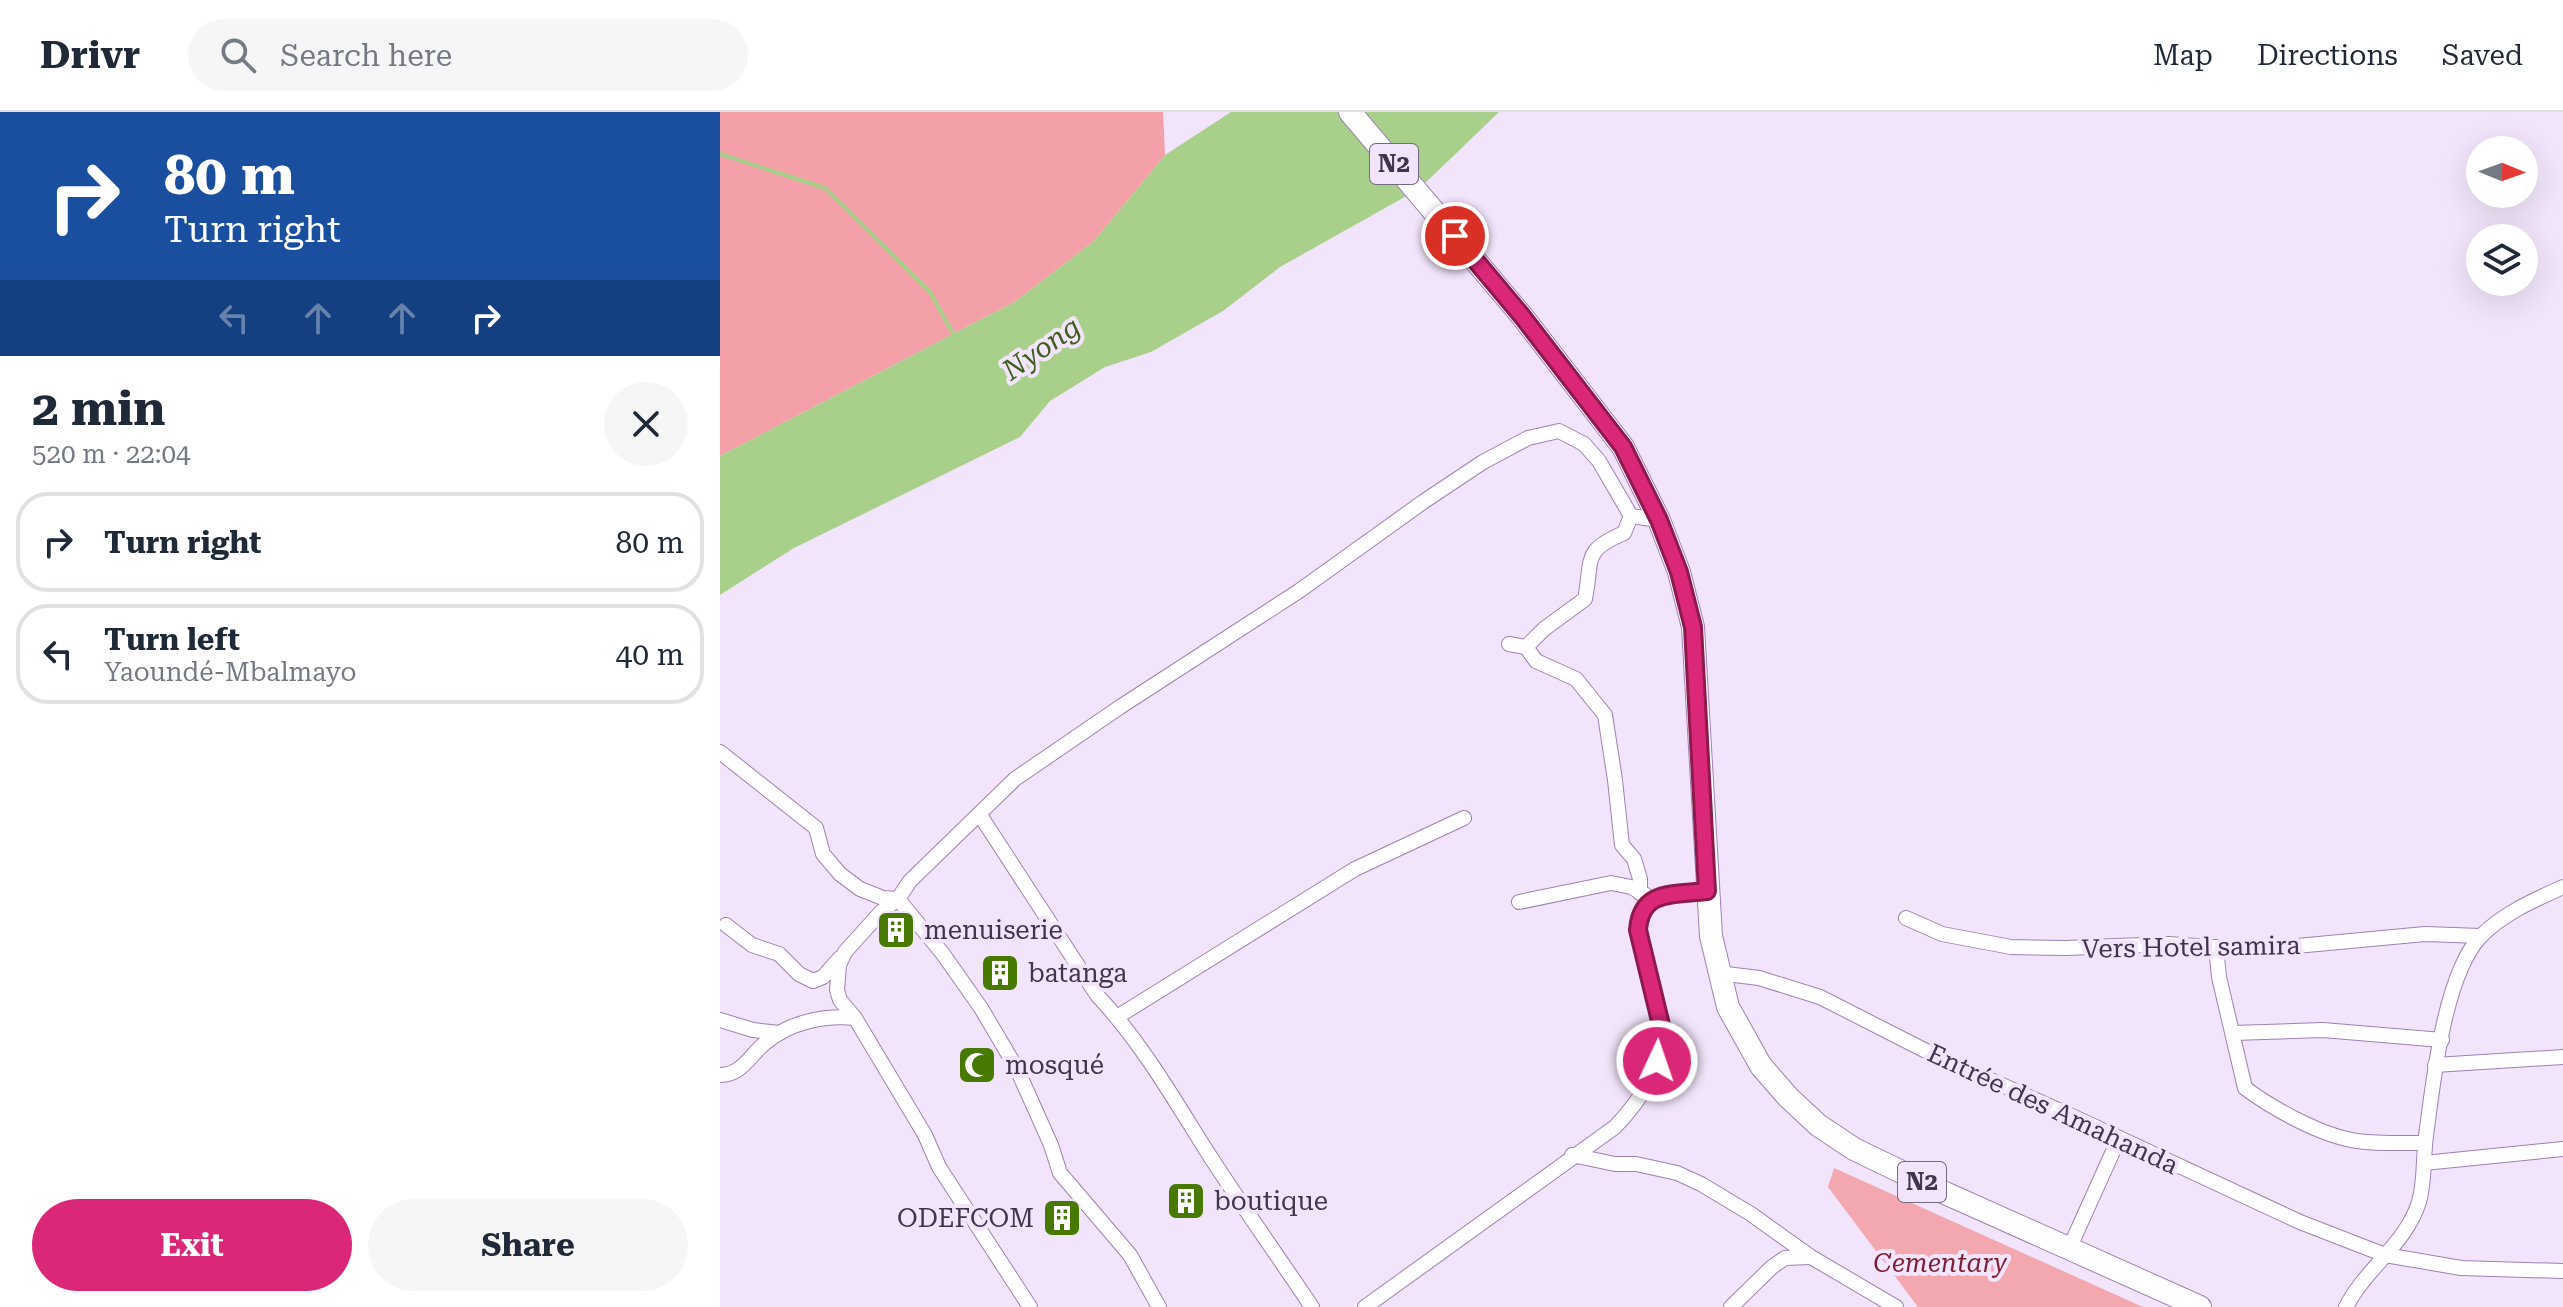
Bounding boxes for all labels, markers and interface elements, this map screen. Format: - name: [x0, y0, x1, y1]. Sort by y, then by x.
- search box: [188, 19, 748, 91]
- text: Drivr: [40, 33, 140, 77]
- icon: search: [216, 33, 260, 77]
- text: Search here: [280, 38, 452, 73]
- text: Map: [2153, 39, 2213, 72]
- text: Directions: [2257, 39, 2398, 72]
- text: Saved: [2442, 39, 2523, 72]
- north arrow: [2466, 136, 2538, 208]
- map controls: [2466, 136, 2538, 296]
- text: 80 m: [164, 142, 295, 208]
- icon: right: [32, 144, 136, 248]
- road number: N2: [1370, 144, 1418, 184]
- pin: [1421, 202, 1489, 270]
- text: Turn right: [164, 209, 341, 251]
- icon: arrive: [1433, 214, 1477, 258]
- button: layers: [2466, 224, 2538, 296]
- icon: left: [212, 296, 256, 340]
- icon: ahead: [296, 296, 340, 340]
- icon: ahead: [380, 296, 424, 340]
- icon: right: [464, 296, 508, 340]
- water label: Nyong: [995, 310, 1086, 387]
- text: 2 min: [32, 381, 165, 437]
- button: close: [604, 382, 688, 466]
- text: 520 m · 22:04: [32, 439, 191, 469]
- icon: right: [36, 520, 80, 564]
- text: Turn right: [104, 525, 261, 560]
- text: 80 m: [615, 525, 684, 560]
- text: Turn left: [104, 622, 240, 657]
- icon: left: [36, 632, 80, 676]
- text: 40 m: [615, 637, 684, 672]
- text: Yaoundé-Mbalmayo: [104, 657, 356, 687]
- building icon: menuiserie: [875, 909, 917, 951]
- place label: menuiserie: [924, 915, 1063, 945]
- street label: Vers Hotel samira: [2081, 930, 2301, 964]
- building icon: batanga: [979, 952, 1021, 994]
- place label: batanga: [1028, 958, 1127, 988]
- position arrow: [1615, 1019, 1699, 1103]
- street label: Entrée des Amahanda: [1923, 1038, 2183, 1180]
- mosque icon: mosqué: [956, 1044, 998, 1086]
- place label: mosqué: [1005, 1050, 1104, 1080]
- road number: N2: [1898, 1162, 1946, 1202]
- building icon: boutique: [1165, 1180, 1207, 1222]
- place label: boutique: [1214, 1186, 1328, 1216]
- building icon: ODEFCOM: [1041, 1197, 1083, 1239]
- button: Exit: [32, 1199, 352, 1291]
- button: Share: [368, 1199, 688, 1291]
- place label: ODEFCOM: [897, 1203, 1034, 1233]
- park label: Cementary: [1873, 1248, 2008, 1278]

